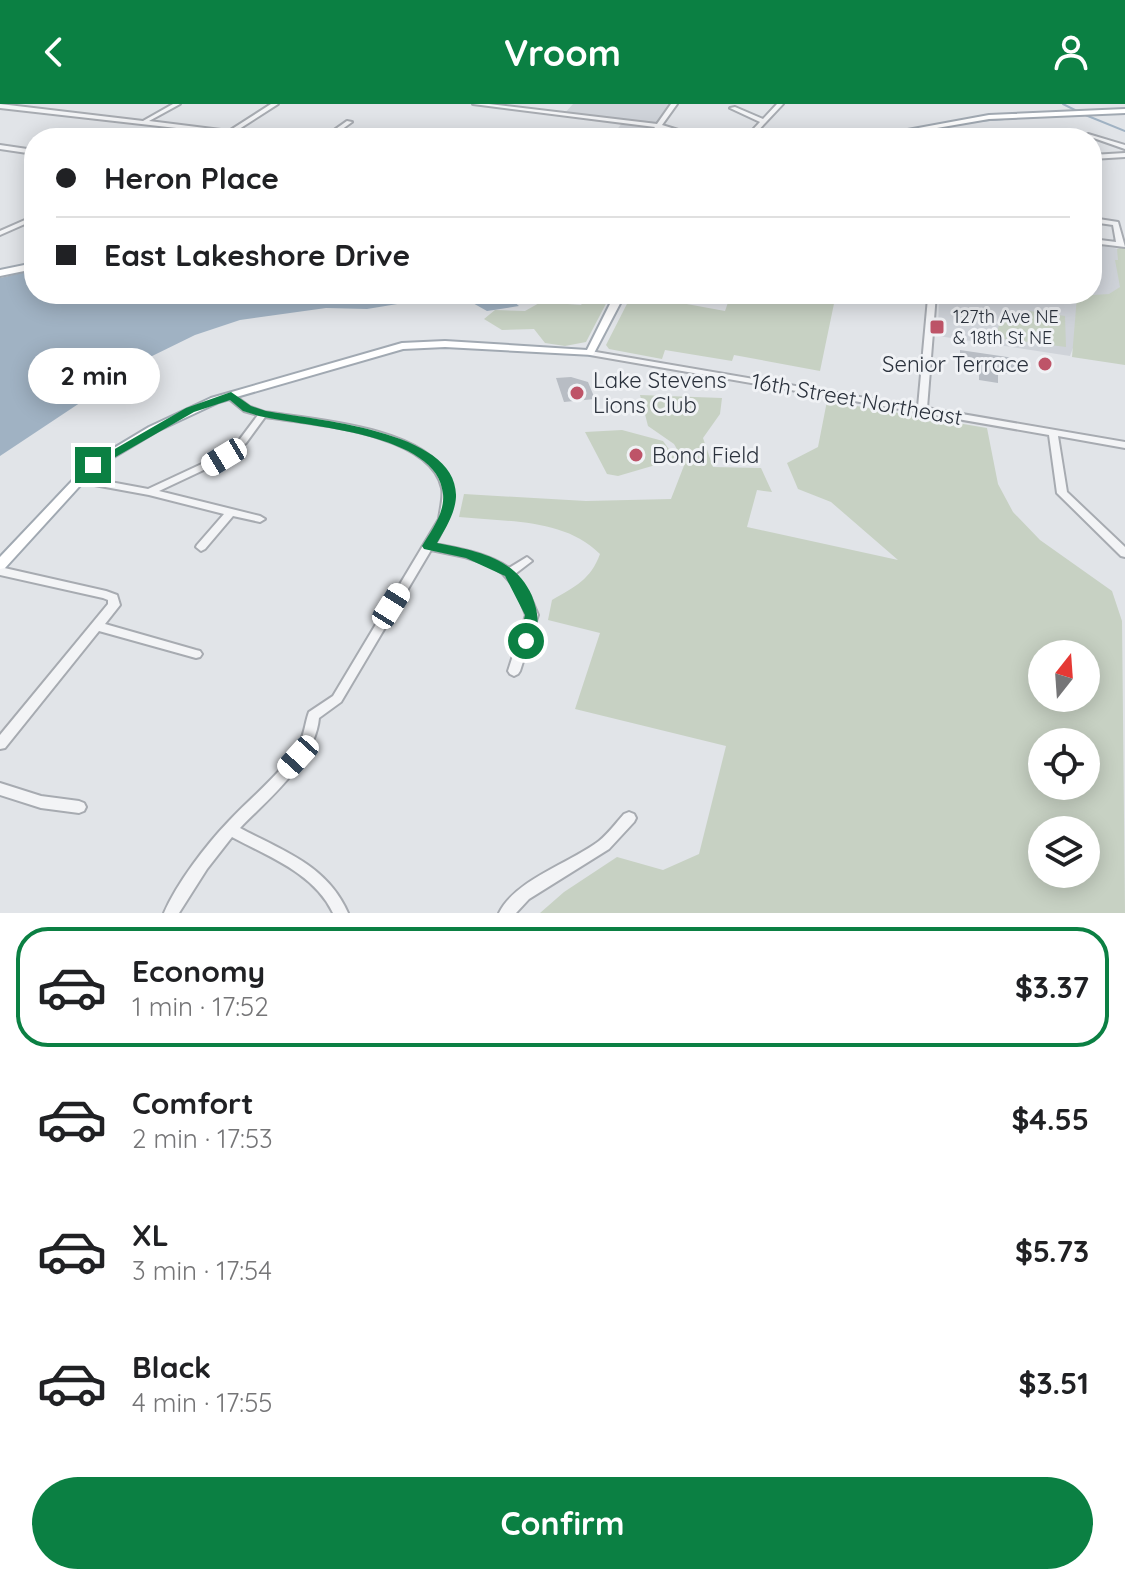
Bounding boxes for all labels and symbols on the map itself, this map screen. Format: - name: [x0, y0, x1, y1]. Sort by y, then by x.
- place label: 127th Ave NE & 18th St NE: [953, 305, 1059, 349]
- marker: 127th Ave NE & 18th St NE: [928, 318, 946, 336]
- callout: 2 min: [27, 349, 159, 405]
- place label: Senior Terrace: [882, 350, 1029, 378]
- marker: Senior Terrace: [1036, 355, 1054, 373]
- place label: Lake Stevens Lions Club: [593, 366, 727, 419]
- street label: 16th Street Northeast: [749, 367, 965, 431]
- marker: Lake Stevens Lions Club: [568, 384, 586, 402]
- car: [197, 434, 251, 480]
- place label: Bond Field: [652, 441, 759, 469]
- marker: Bond Field: [627, 446, 645, 464]
- route end: [75, 447, 111, 483]
- car: [368, 579, 414, 633]
- route start: [508, 623, 544, 659]
- north arrow: [1028, 640, 1100, 712]
- car: [273, 731, 323, 783]

